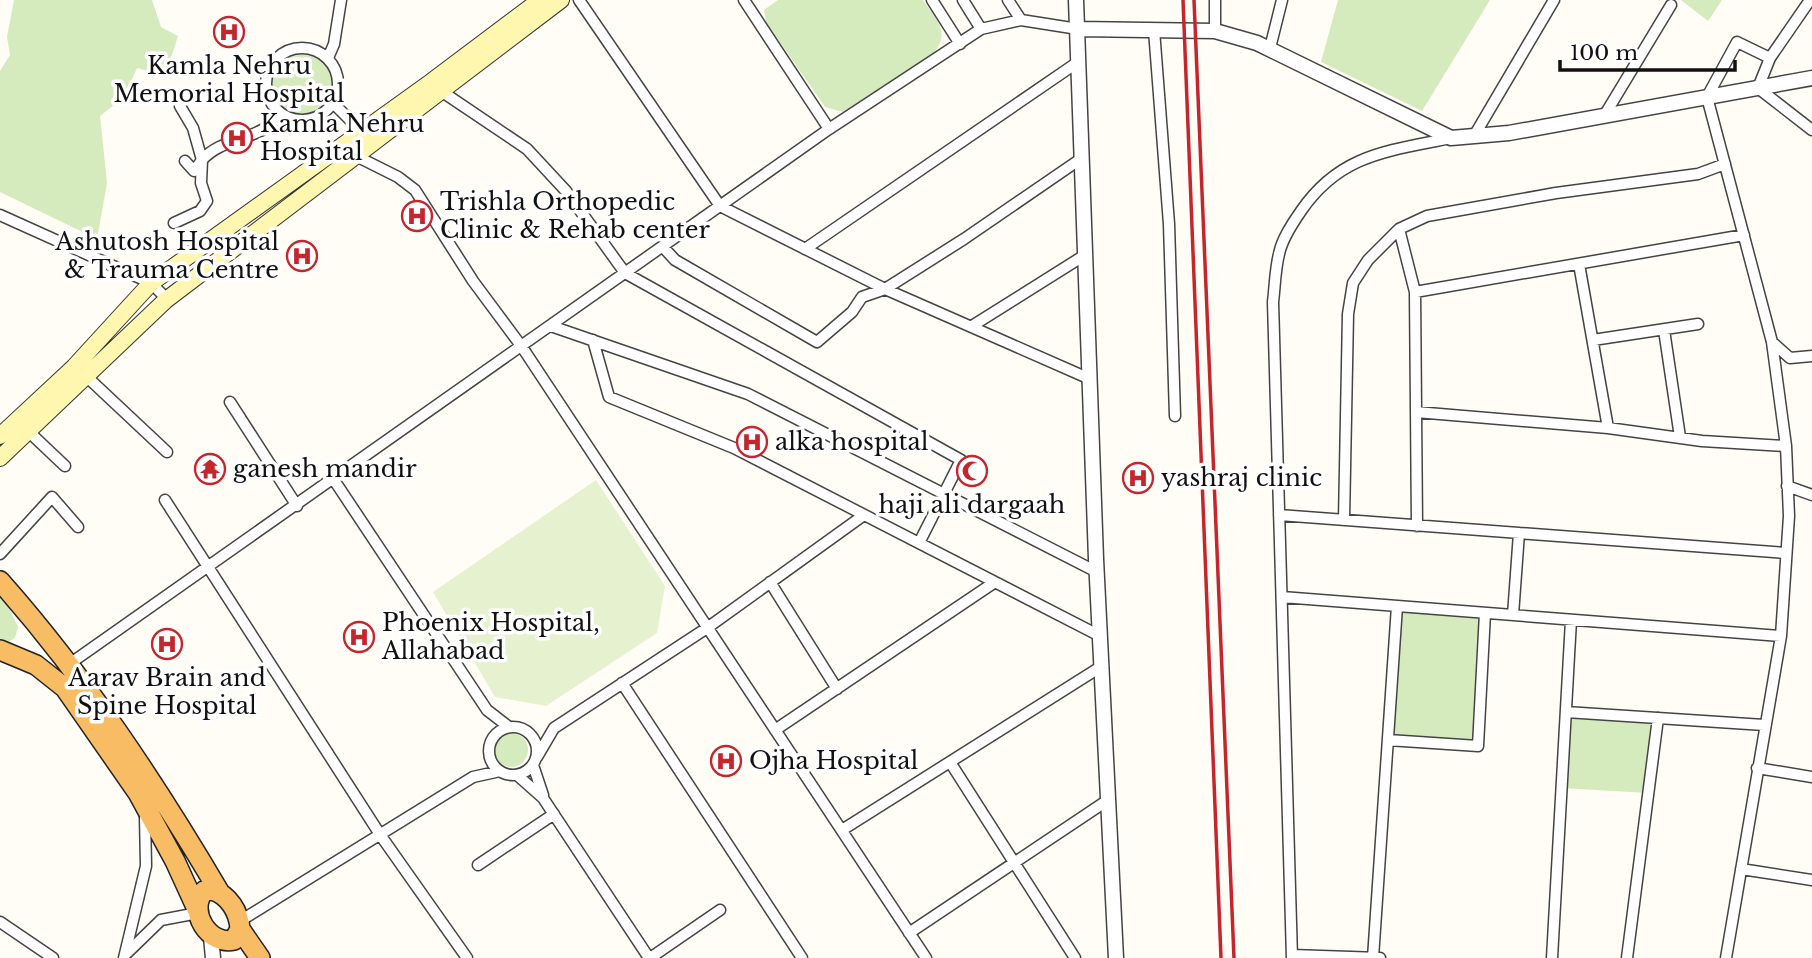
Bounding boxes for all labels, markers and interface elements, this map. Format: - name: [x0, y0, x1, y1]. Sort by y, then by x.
- hospital icon: Kamla Nehru Memorial Hospital: [212, 15, 246, 49]
- scale bar: [1560, 28, 1735, 72]
- text: 100 m: [1570, 40, 1638, 66]
- place label: Kamla Nehru Memorial Hospital: [113, 51, 345, 108]
- place label: Kamla Nehru Hospital: [260, 109, 424, 166]
- hospital icon: Kamla Nehru Hospital: [220, 121, 254, 155]
- place label: Trishla Orthopedic Clinic & Rehab center: [440, 187, 711, 244]
- hospital icon: Trishla Orthopedic Clinic & Rehab center: [400, 199, 434, 233]
- place label: Ashutosh Hospital & Trauma Centre: [54, 227, 279, 284]
- hospital icon: Ashutosh Hospital & Trauma Centre: [285, 239, 319, 273]
- hospital icon: alka hospital: [735, 425, 769, 459]
- place label: alka hospital: [775, 427, 929, 456]
- temple icon: ganesh mandir: [193, 452, 227, 486]
- place label: ganesh mandir: [233, 454, 417, 483]
- mosque icon: haji ali dargaah: [955, 454, 989, 488]
- hospital icon: yashraj clinic: [1121, 461, 1155, 495]
- place label: yashraj clinic: [1161, 463, 1322, 492]
- place label: haji ali dargaah: [879, 490, 1065, 519]
- place label: Phoenix Hospital, Allahabad: [381, 608, 600, 665]
- hospital icon: Phoenix Hospital, Allahabad: [342, 620, 376, 654]
- hospital icon: Aarav Brain and Spine Hospital: [150, 627, 184, 661]
- place label: Aarav Brain and Spine Hospital: [67, 663, 266, 720]
- hospital icon: Ojha Hospital: [709, 744, 743, 778]
- place label: Ojha Hospital: [749, 746, 918, 775]

